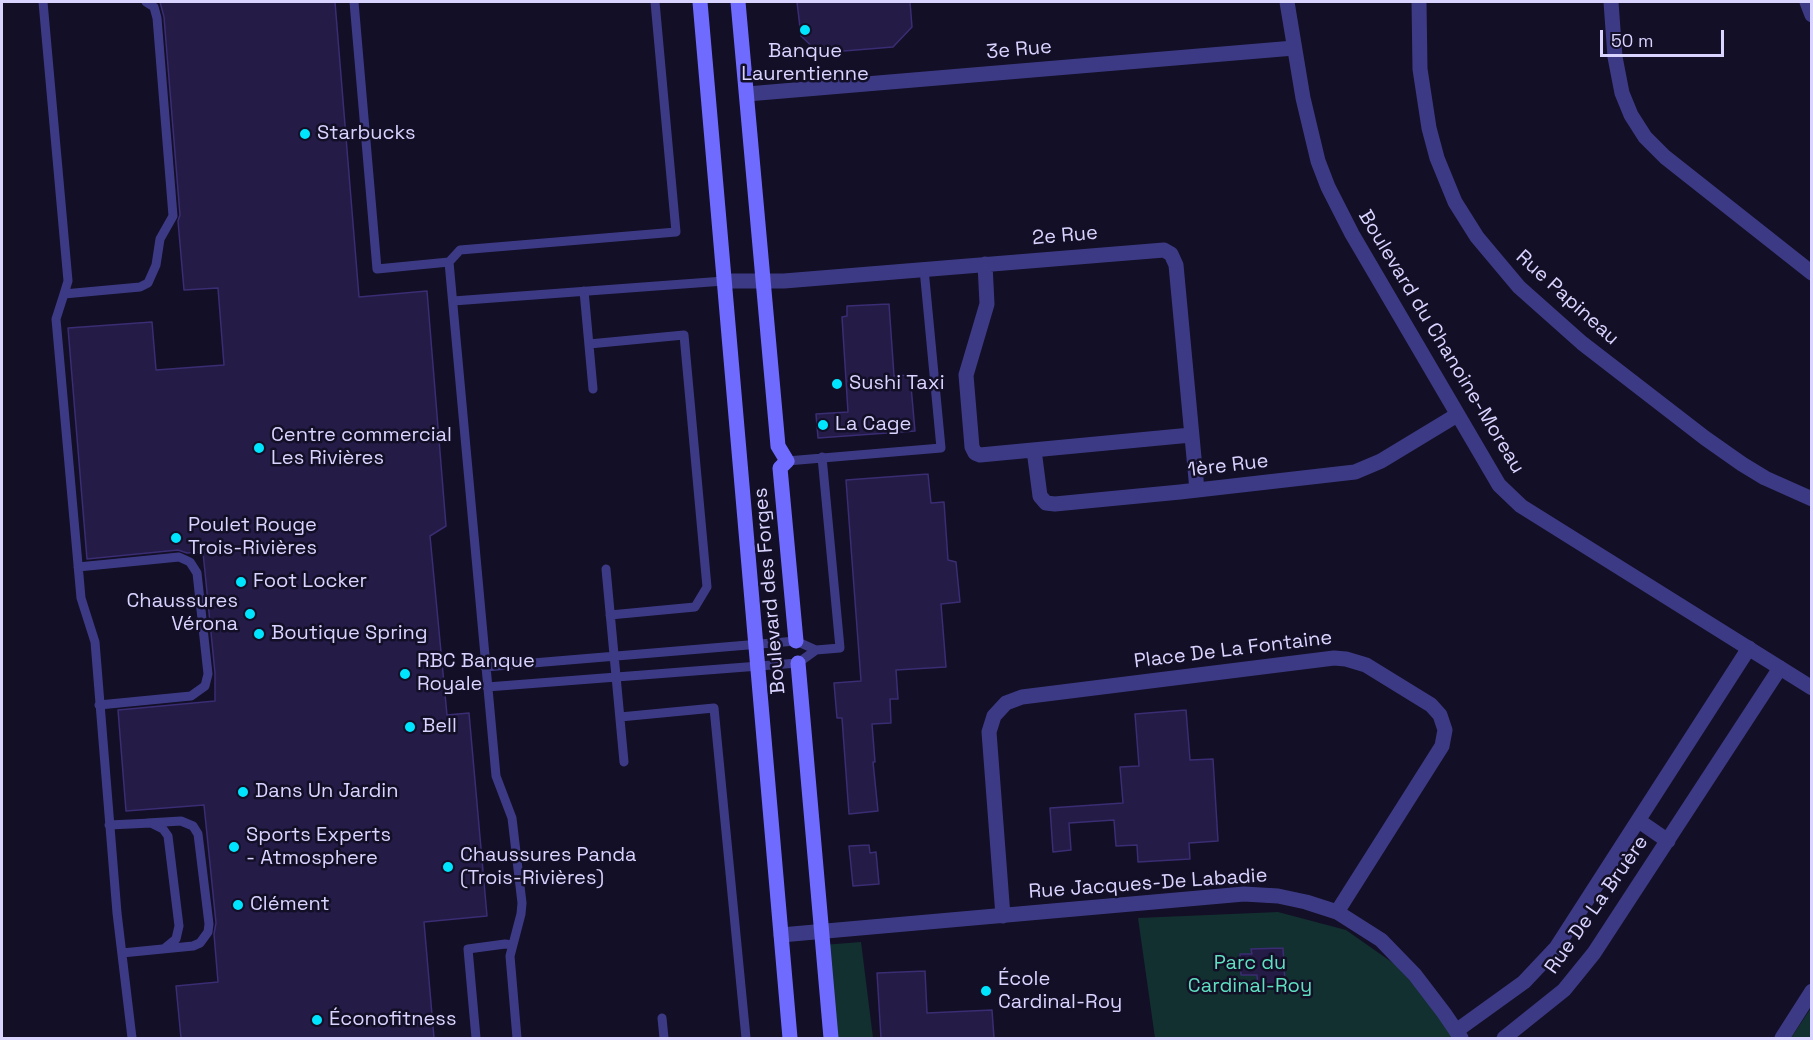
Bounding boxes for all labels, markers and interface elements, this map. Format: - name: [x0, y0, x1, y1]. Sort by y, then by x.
- scale bar: [1603, 18, 1728, 56]
- marker: Banque Laurentienne: [798, 23, 812, 37]
- text: 50 m: [1611, 29, 1653, 52]
- street label: 3e Rue: [985, 35, 1053, 65]
- place label: Banque Laurentienne: [741, 40, 869, 87]
- place label: Starbucks: [317, 122, 416, 146]
- marker: Starbucks: [298, 127, 312, 141]
- street label: Boulevard du Chanoine-Moreau: [1353, 206, 1529, 478]
- street label: 2e Rue: [1031, 221, 1099, 251]
- street label: Rue Papineau: [1510, 245, 1624, 351]
- place label: Sushi Taxi: [849, 372, 945, 396]
- marker: Sushi Taxi: [830, 377, 844, 391]
- place label: La Cage: [835, 413, 911, 437]
- marker: La Cage: [816, 418, 830, 432]
- place label: Centre commercial Les Rivières: [271, 424, 452, 471]
- marker: Centre commercial Les Rivières: [252, 441, 266, 455]
- street label: 1ère Rue: [1186, 449, 1270, 483]
- street label: Boulevard des Forges: [749, 487, 791, 695]
- place label: Poulet Rouge Trois-Rivières: [188, 514, 317, 561]
- marker: Poulet Rouge Trois-Rivières: [169, 531, 183, 545]
- place label: Foot Locker: [253, 570, 367, 594]
- marker: Foot Locker: [234, 575, 248, 589]
- place label: Chaussures Vérona: [127, 590, 238, 637]
- marker: Chaussures Vérona: [243, 607, 257, 621]
- place label: Boutique Spring: [271, 622, 428, 646]
- street label: Place De La Fontaine: [1133, 626, 1333, 674]
- marker: Boutique Spring: [252, 627, 266, 641]
- place label: RBC Banque Royale: [417, 650, 535, 697]
- marker: RBC Banque Royale: [398, 667, 412, 681]
- place label: Bell: [422, 715, 457, 739]
- marker: Bell: [403, 720, 417, 734]
- place label: Dans Un Jardin: [255, 780, 399, 804]
- marker: Dans Un Jardin: [236, 785, 250, 799]
- place label: Sports Experts - Atmosphere: [246, 824, 391, 871]
- street label: Rue De La Bruère: [1540, 831, 1654, 979]
- marker: Sports Experts - Atmosphere: [227, 840, 241, 854]
- place label: Chaussures Panda (Trois-Rivières): [460, 844, 637, 891]
- marker: Chaussures Panda (Trois-Rivières): [441, 860, 455, 874]
- street label: Rue Jacques-De Labadie: [1028, 864, 1268, 904]
- place label: Clément: [250, 893, 330, 917]
- marker: Clément: [231, 898, 245, 912]
- park label: Parc du Cardinal-Roy: [1188, 952, 1312, 999]
- place label: École Cardinal-Roy: [998, 968, 1122, 1015]
- marker: École Cardinal-Roy: [979, 984, 993, 998]
- place label: Éconofitness: [329, 1008, 456, 1032]
- marker: Éconofitness: [310, 1013, 324, 1027]

